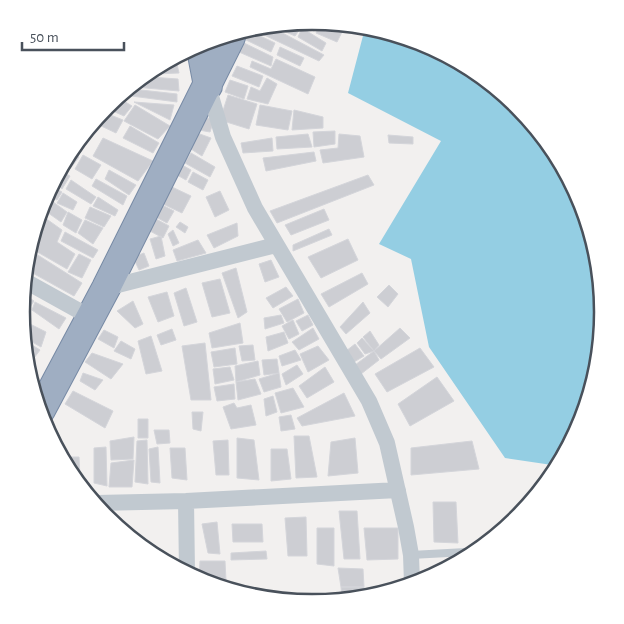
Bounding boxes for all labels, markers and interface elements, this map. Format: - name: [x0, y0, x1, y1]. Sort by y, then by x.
- scale bar: [22, 20, 125, 52]
- text: 50 m: [30, 30, 59, 45]

